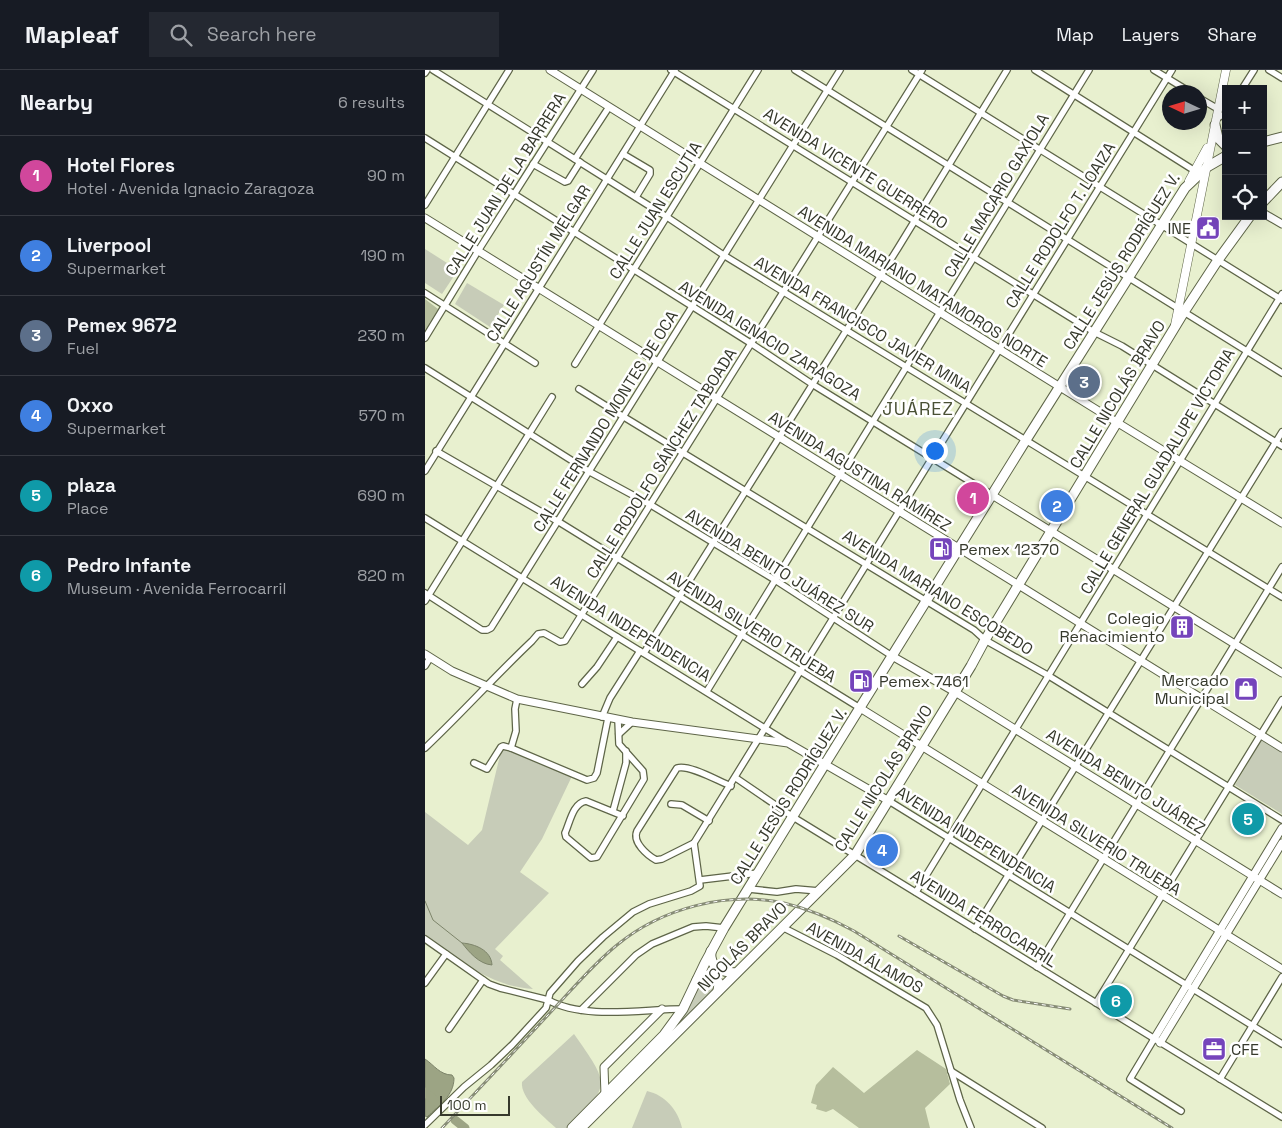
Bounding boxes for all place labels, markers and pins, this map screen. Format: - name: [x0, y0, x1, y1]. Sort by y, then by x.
- public building icon: INE: [1195, 215, 1221, 241]
- place label: INE: [1167, 218, 1191, 239]
- pin: 3: [1068, 363, 1100, 401]
- pin: 1: [957, 479, 989, 517]
- pin: 2: [1041, 487, 1073, 525]
- fuel station icon: Pemex 12370: [928, 536, 954, 562]
- place label: Pemex 12370: [959, 539, 1059, 560]
- place label: Colegio Renacimiento: [1059, 608, 1165, 647]
- building icon: Colegio Renacimiento: [1169, 614, 1195, 640]
- fuel station icon: Pemex 7461: [848, 668, 874, 694]
- place label: Mercado Municipal: [1155, 670, 1229, 709]
- place label: Pemex 7461: [879, 671, 969, 692]
- shop icon: Mercado Municipal: [1233, 676, 1259, 702]
- pin: 5: [1232, 800, 1264, 838]
- pin: 4: [866, 831, 898, 869]
- pin: 6: [1100, 982, 1132, 1020]
- office icon: CFE: [1201, 1036, 1227, 1062]
- place label: CFE: [1231, 1039, 1259, 1060]

